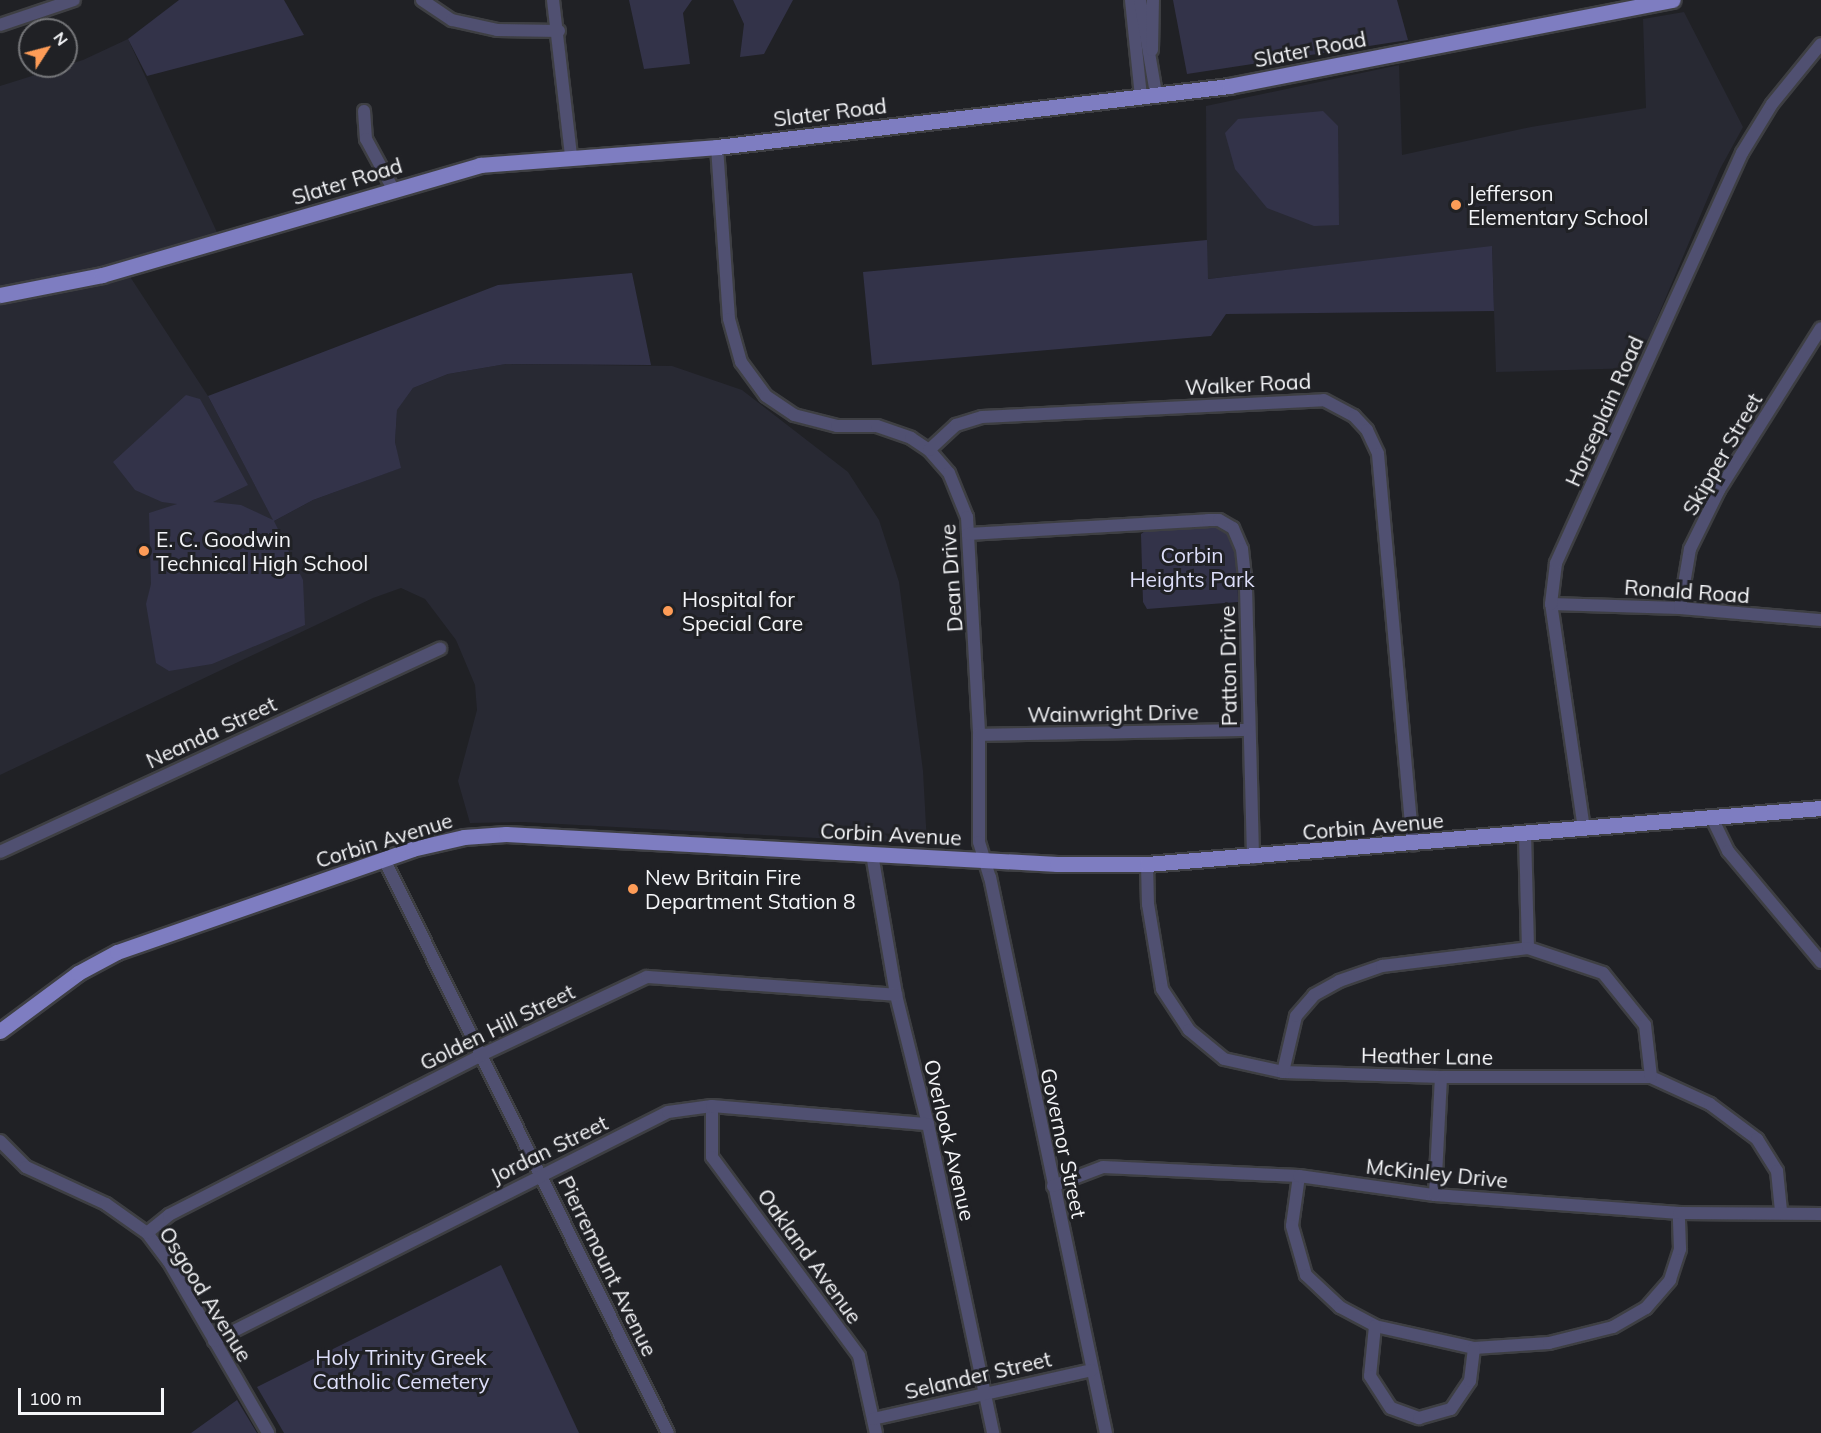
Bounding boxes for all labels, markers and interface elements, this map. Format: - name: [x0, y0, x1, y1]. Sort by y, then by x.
- north arrow: [18, 18, 78, 78]
- street label: Slater Road: [1252, 26, 1368, 72]
- text: N: [49, 28, 73, 49]
- street label: Slater Road: [772, 93, 888, 131]
- street label: Slater Road: [289, 152, 405, 210]
- place label: Jefferson Elementary School: [1468, 180, 1649, 230]
- marker: Jefferson Elementary School: [1449, 198, 1463, 212]
- street label: Horseplain Road: [1560, 332, 1648, 490]
- street label: Walker Road: [1184, 368, 1312, 400]
- street label: Skipper Street: [1677, 389, 1767, 519]
- street label: Dean Drive: [935, 523, 967, 633]
- place label: E. C. Goodwin Technical High School: [156, 526, 368, 576]
- park label: Corbin Heights Park: [1130, 542, 1254, 592]
- marker: E. C. Goodwin Technical High School: [137, 544, 151, 558]
- street label: Ronald Road: [1623, 574, 1751, 608]
- place label: Hospital for Special Care: [682, 586, 803, 636]
- marker: Hospital for Special Care: [659, 602, 677, 620]
- street label: Patton Drive: [1214, 605, 1242, 727]
- street label: Neanda Street: [142, 691, 280, 773]
- street label: Wainwright Drive: [1027, 699, 1199, 727]
- street label: Corbin Avenue: [313, 807, 455, 873]
- street label: Corbin Avenue: [1301, 807, 1445, 845]
- street label: Corbin Avenue: [820, 818, 962, 850]
- place label: New Britain Fire Department Station 8: [645, 864, 856, 914]
- marker: New Britain Fire Department Station 8: [626, 882, 640, 896]
- street label: Golden Hill Street: [416, 979, 578, 1075]
- street label: Heather Lane: [1361, 1042, 1493, 1070]
- street label: Overlook Avenue: [919, 1057, 981, 1223]
- street label: Governor Street: [1036, 1066, 1092, 1220]
- street label: Jordan Street: [486, 1110, 612, 1188]
- street label: McKinley Drive: [1365, 1153, 1509, 1193]
- street label: Pierremount Avenue: [553, 1172, 663, 1360]
- street label: Oakland Avenue: [753, 1184, 867, 1328]
- street label: Osgood Avenue: [154, 1222, 258, 1366]
- park label: Holy Trinity Greek Catholic Cemetery: [312, 1344, 490, 1394]
- street label: Selander Street: [902, 1346, 1054, 1404]
- scale bar: [21, 1376, 166, 1414]
- text: 100 m: [29, 1387, 82, 1410]

